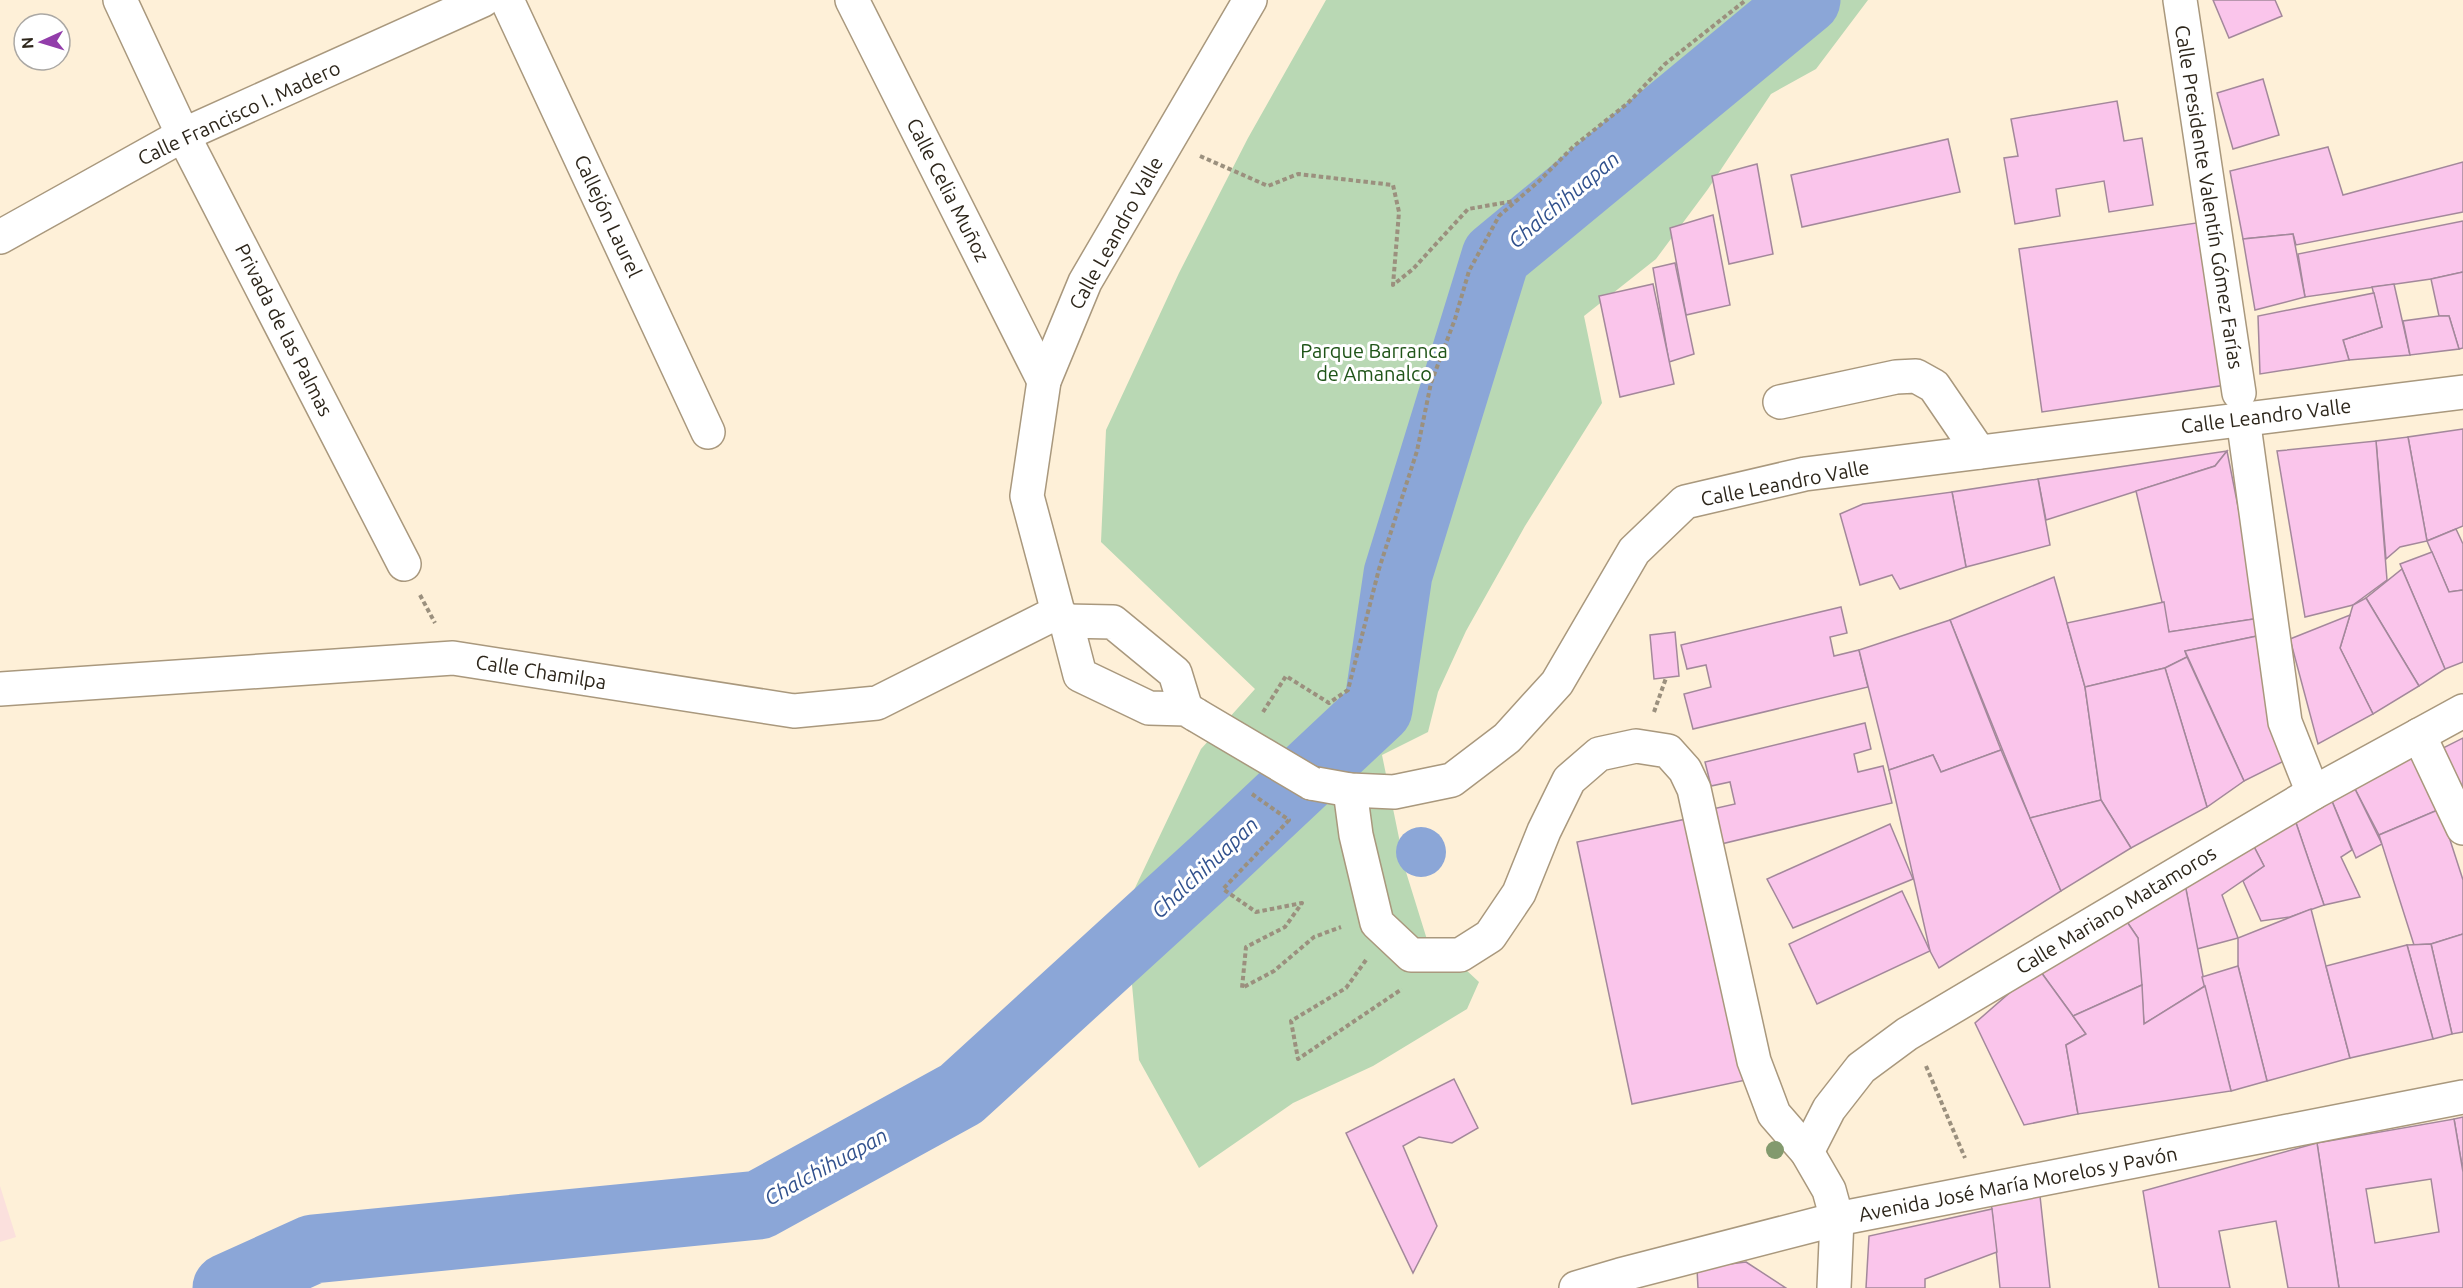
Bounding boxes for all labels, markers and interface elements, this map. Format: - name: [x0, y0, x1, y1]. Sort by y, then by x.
- north arrow: [12, 12, 72, 72]
- street label: Calle Presidente Valentín Gómez Farías: [2171, 23, 2248, 371]
- text: N: [18, 36, 36, 50]
- street label: Calle Francisco I. Madero: [134, 55, 344, 170]
- street label: Calle Celia Muñoz: [902, 114, 995, 265]
- water label: Chalchihuapan: [1503, 146, 1624, 252]
- street label: Callejón Laurel: [570, 151, 647, 281]
- street label: Calle Leandro Valle: [1064, 152, 1167, 313]
- street label: Privada de las Palmas: [231, 240, 338, 420]
- park label: Parque Barranca de Amanalco: [1300, 339, 1448, 385]
- street label: Calle Leandro Valle: [2180, 394, 2352, 437]
- street label: Calle Leandro Valle: [1699, 455, 1871, 510]
- street label: Calle Chamilpa: [474, 650, 608, 693]
- water label: Chalchihuapan: [1146, 812, 1263, 923]
- street label: Calle Mariano Matamoros: [2011, 841, 2220, 979]
- water label: Chalchihuapan: [760, 1122, 891, 1210]
- street label: Avenida José María Morelos y Pavón: [1857, 1141, 2179, 1226]

